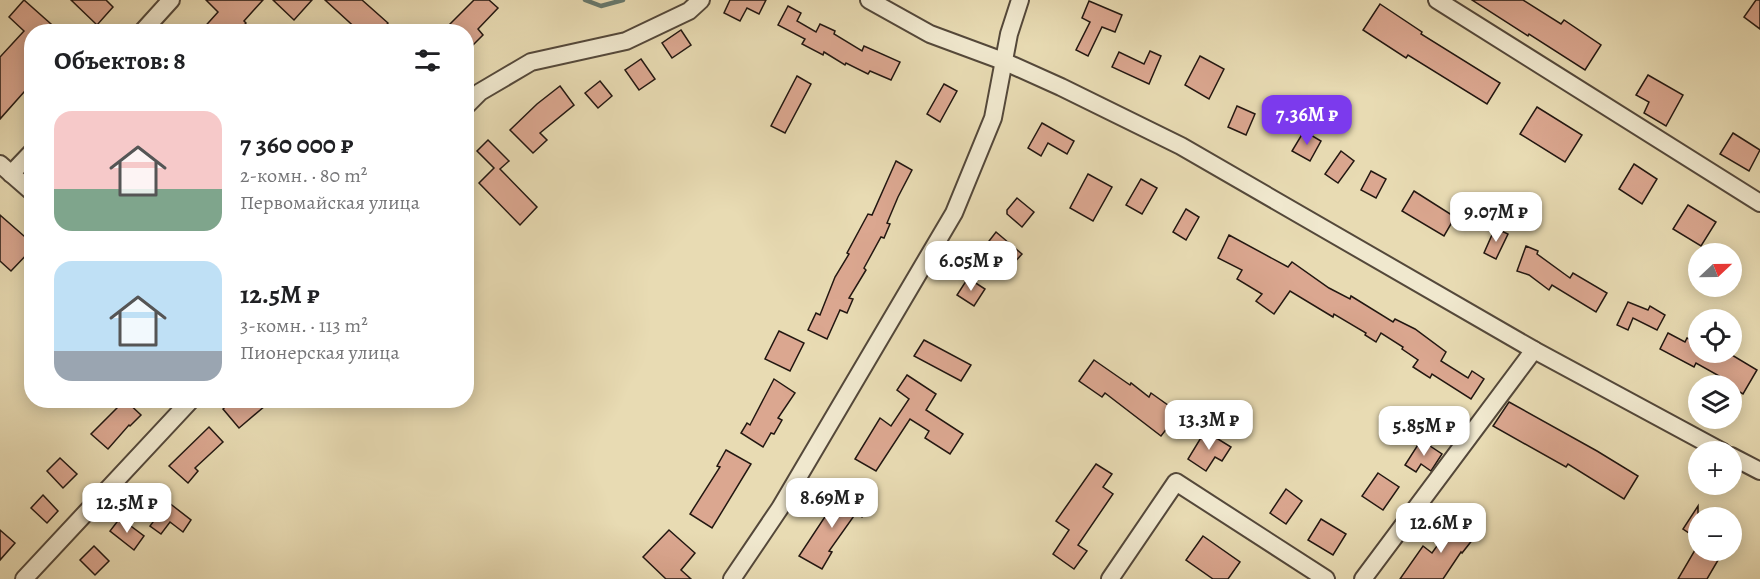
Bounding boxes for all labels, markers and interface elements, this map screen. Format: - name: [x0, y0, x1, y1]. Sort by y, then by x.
- text: Объектов: 8: [54, 43, 186, 78]
- icon: filters: [411, 44, 444, 77]
- pin: 7.36M ₽: [1252, 95, 1362, 146]
- text: 7.36M ₽: [1276, 101, 1338, 128]
- text: 7 360 000 ₽: [240, 127, 354, 162]
- icon: home: [102, 135, 174, 207]
- text: 2-комн. · 80 m²: [240, 162, 367, 189]
- text: Первомайская улица: [240, 189, 420, 216]
- pin: 9.07M ₽: [1441, 192, 1551, 243]
- text: 9.07M ₽: [1464, 198, 1528, 225]
- pin: 6.05M ₽: [916, 241, 1026, 292]
- north arrow: [1688, 243, 1742, 297]
- map controls: [1688, 243, 1742, 561]
- text: 6.05M ₽: [939, 247, 1003, 274]
- text: 12.5M ₽: [240, 277, 320, 312]
- icon: home: [102, 285, 174, 357]
- button: locate: [1688, 309, 1742, 363]
- text: 3-комн. · 113 m²: [240, 312, 368, 339]
- text: Пионерская улица: [240, 339, 400, 366]
- button: layers: [1688, 375, 1742, 429]
- pin: 13.3M ₽: [1154, 400, 1264, 451]
- text: 13.3M ₽: [1179, 406, 1239, 433]
- pin: 5.85M ₽: [1369, 406, 1479, 457]
- text: 5.85M ₽: [1393, 412, 1455, 439]
- button: +: [1688, 441, 1742, 495]
- pin: 8.69M ₽: [777, 478, 887, 529]
- pin: 12.5M ₽: [72, 483, 182, 534]
- text: 8.69M ₽: [800, 484, 864, 511]
- text: 12.5M ₽: [96, 489, 158, 516]
- pin: 12.6M ₽: [1386, 503, 1496, 554]
- button: −: [1688, 507, 1742, 561]
- text: 12.6M ₽: [1410, 509, 1472, 536]

